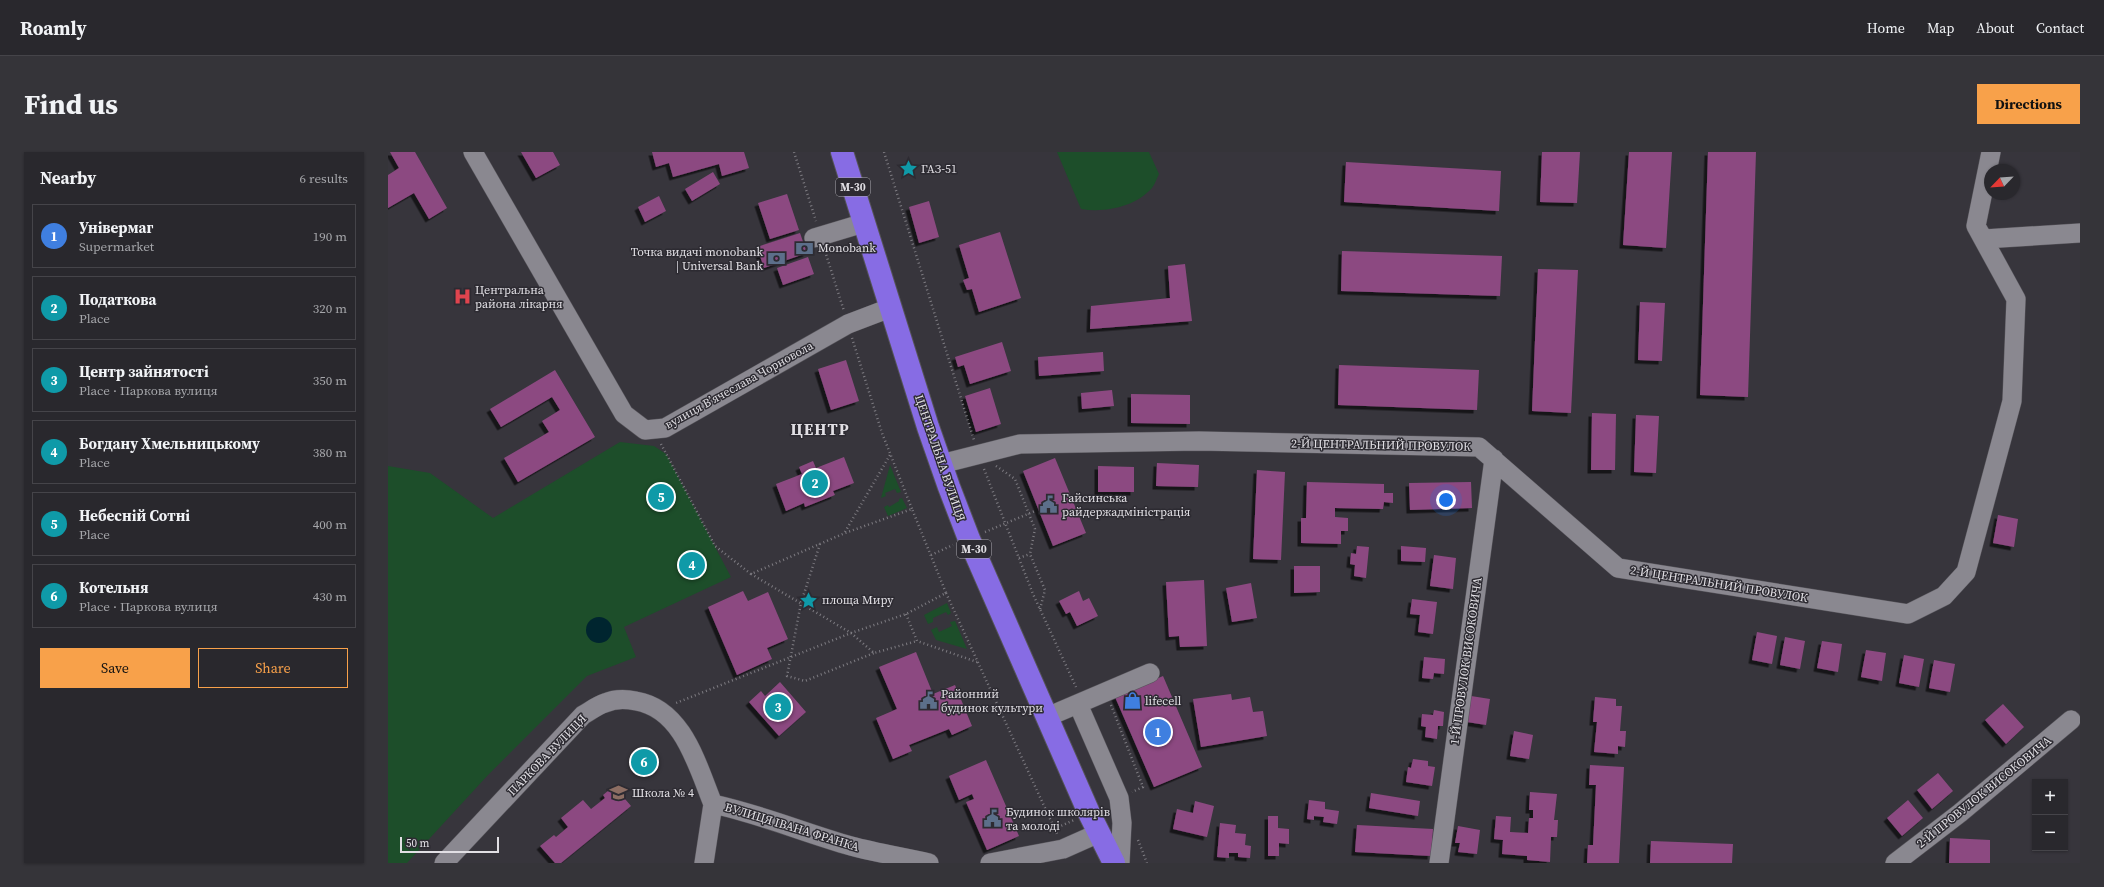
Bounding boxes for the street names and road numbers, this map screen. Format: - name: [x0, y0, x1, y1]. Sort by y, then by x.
- road number: М-30: [836, 178, 870, 196]
- street label: вулиця Вʼячеслава Чорновола: [662, 337, 817, 433]
- street label: ЦЕНТРАЛЬНА ВУЛИЦЯ: [911, 393, 969, 524]
- street label: 2-Й ЦЕНТРАЛЬНИЙ ПРОВУЛОК: [1291, 435, 1471, 455]
- road number: М-30: [957, 540, 991, 558]
- street label: 2-Й ЦЕНТРАЛЬНИЙ ПРОВУЛОК: [1629, 562, 1809, 606]
- street label: 1-Й ПРОВУЛОК ВИСОКОВИЧА: [1446, 576, 1486, 746]
- street label: ПАРКОВА ВУЛИЦЯ: [504, 711, 590, 799]
- street label: 2-Й ПРОВУЛОК ВИСОКОВИЧА: [1913, 733, 2055, 851]
- street label: ВУЛИЦЯ ІВАНА ФРАНКА: [723, 799, 861, 855]

